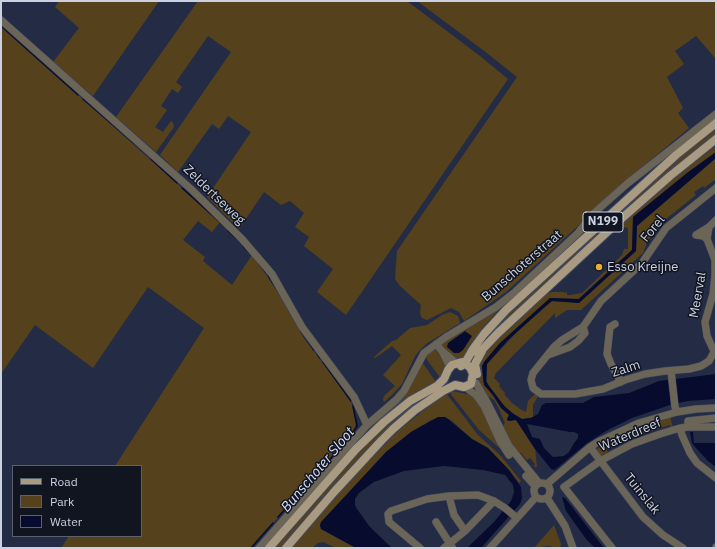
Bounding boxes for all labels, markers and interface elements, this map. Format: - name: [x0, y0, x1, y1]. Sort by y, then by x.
- street label: Zeldertseweg: [180, 162, 248, 228]
- road number: N199: [583, 212, 623, 232]
- street label: Forel: [638, 213, 668, 245]
- street label: Bunschoterstraat: [479, 227, 565, 305]
- place label: Esso Kreijne: [607, 259, 678, 275]
- marker: Esso Kreijne: [594, 262, 604, 272]
- street label: Meerval: [686, 271, 710, 319]
- street label: Zalm: [610, 357, 642, 381]
- street label: Waterdreef: [597, 415, 663, 455]
- water label: Bunschoter Sloot: [278, 424, 358, 516]
- legend: [12, 465, 142, 537]
- street label: Tuinslak: [621, 470, 663, 518]
- text: Road: [50, 474, 78, 489]
- text: Park: [50, 494, 74, 509]
- text: Water: [50, 514, 82, 529]

